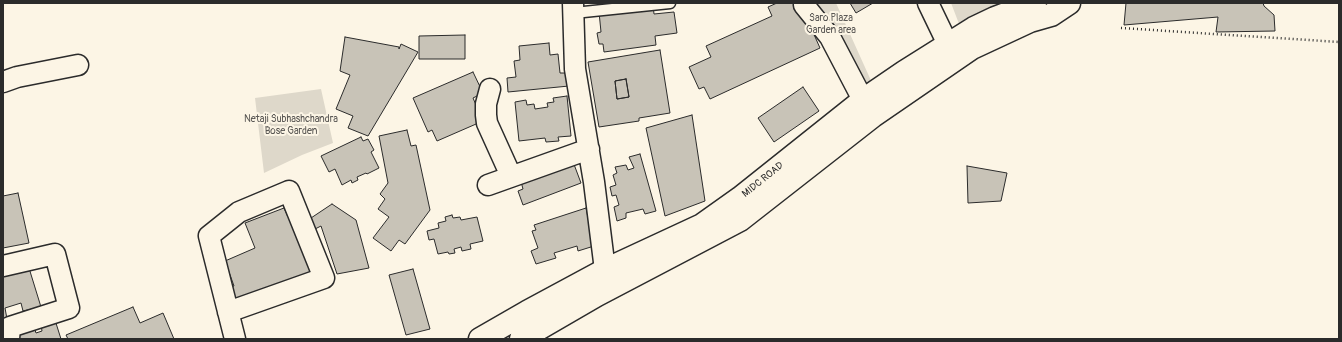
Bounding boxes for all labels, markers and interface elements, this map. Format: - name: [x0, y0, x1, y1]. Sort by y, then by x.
- park label: Saro Plaza Garden area: [806, 12, 856, 36]
- park label: Netaji Subhashchandra Bose Garden: [244, 113, 338, 136]
- street label: MIDC ROAD: [740, 160, 786, 200]

